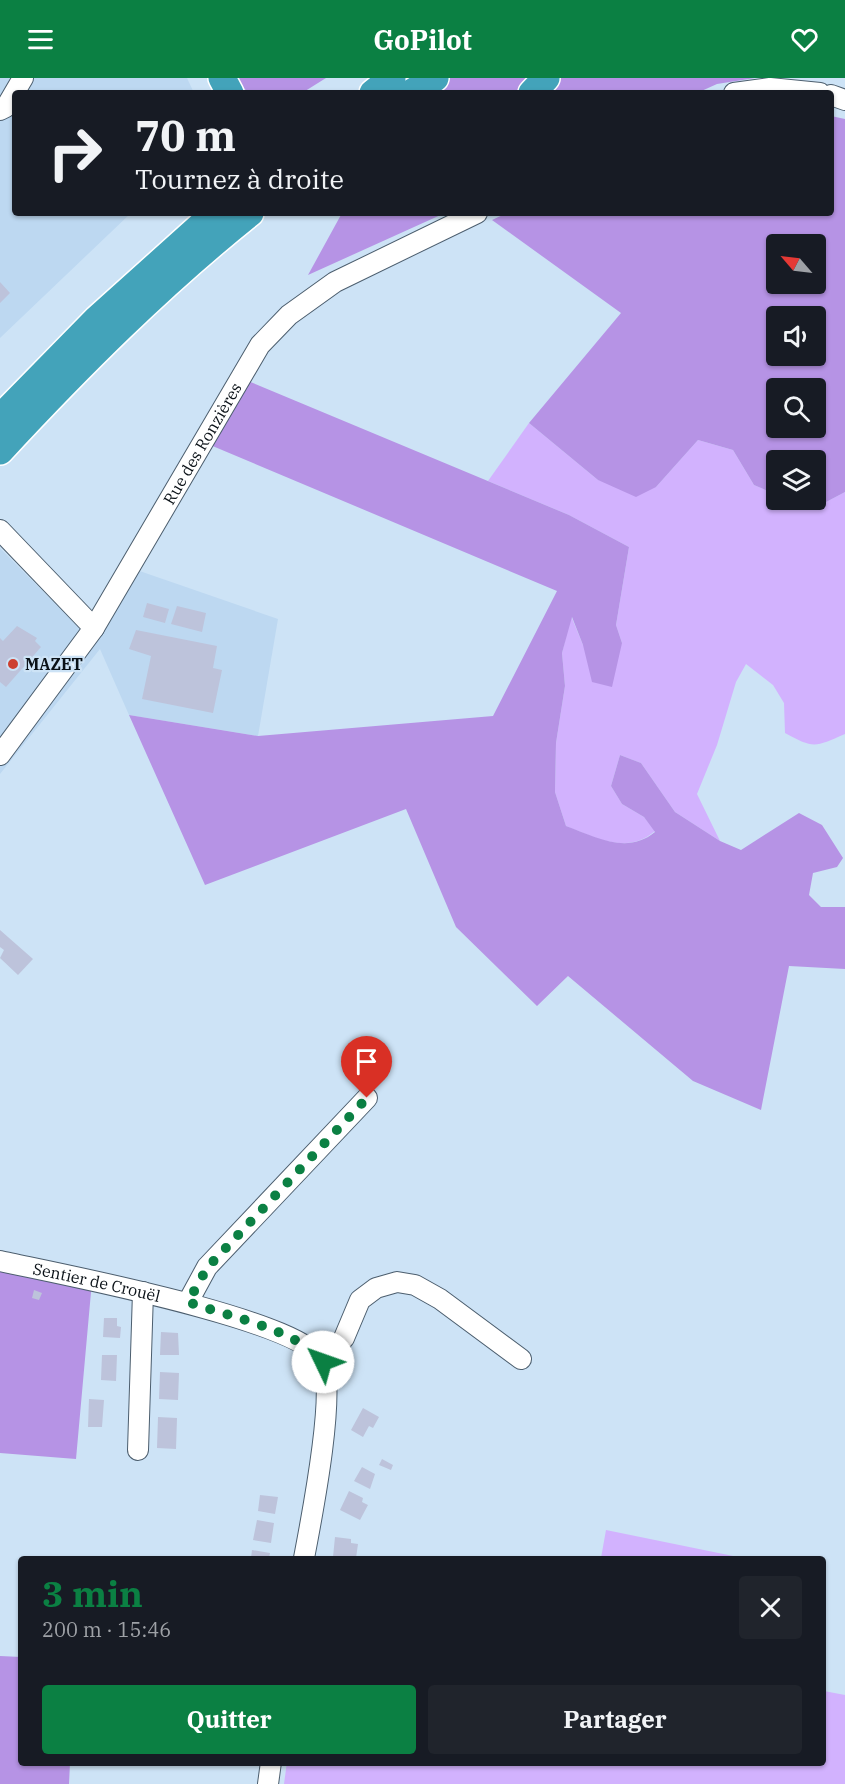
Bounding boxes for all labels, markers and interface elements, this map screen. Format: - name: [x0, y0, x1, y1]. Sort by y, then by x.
- text: GoPilot: [373, 22, 472, 57]
- icon: menu: [24, 23, 57, 56]
- icon: heart: [788, 23, 821, 56]
- text: 70 m: [135, 108, 236, 163]
- icon: right: [36, 114, 114, 192]
- text: Tournez à droite: [135, 161, 344, 196]
- north arrow: [766, 234, 826, 294]
- map controls: [766, 234, 826, 510]
- button: sound: [766, 306, 826, 366]
- button: search: [766, 378, 826, 438]
- street label: Rue des Ronzières: [159, 379, 246, 508]
- button: layers: [766, 450, 826, 510]
- place label: MAZET: [25, 654, 83, 674]
- marker: MAZET: [6, 657, 20, 671]
- pin: [341, 1036, 392, 1098]
- icon: arrive: [350, 1045, 383, 1078]
- street label: Sentier de Crouël: [31, 1258, 163, 1306]
- position arrow: [291, 1330, 355, 1394]
- text: 3 min: [42, 1570, 143, 1617]
- button: close: [739, 1576, 802, 1639]
- text: 200 m · 15:46: [42, 1616, 171, 1643]
- button: Quitter: [42, 1685, 416, 1754]
- button: Partager: [428, 1685, 802, 1754]

